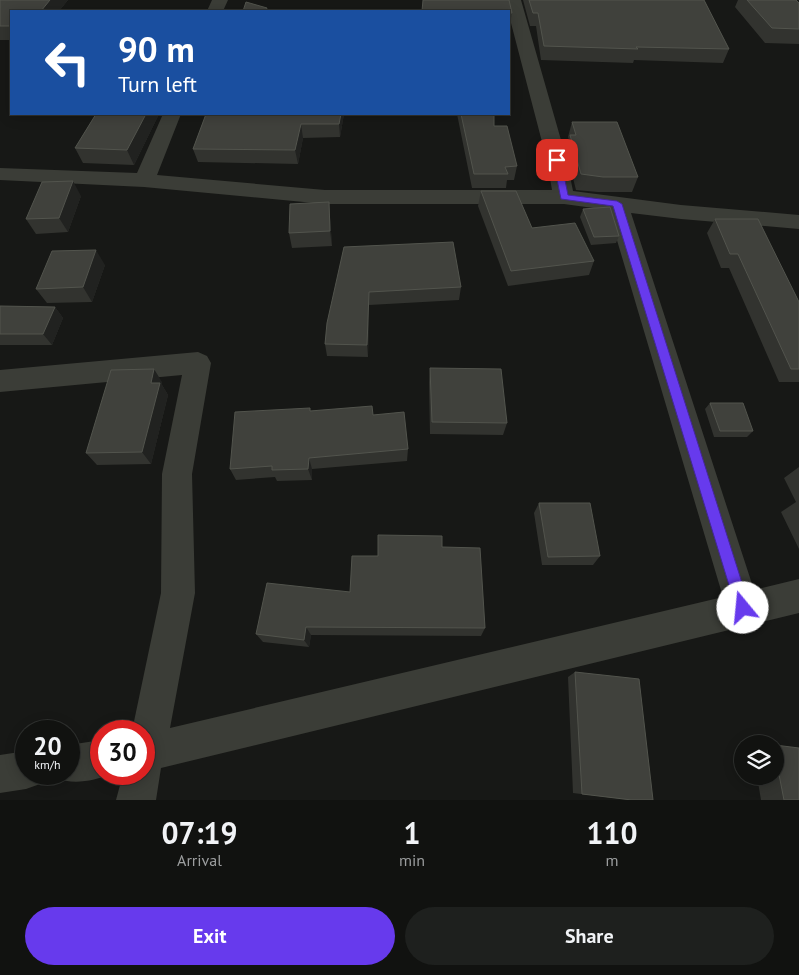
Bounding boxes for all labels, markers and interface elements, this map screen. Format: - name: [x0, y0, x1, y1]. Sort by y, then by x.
- text: 90 m: [118, 26, 195, 72]
- icon: left: [35, 30, 100, 95]
- text: Turn left: [118, 70, 197, 98]
- pin: [536, 139, 578, 181]
- icon: arrive: [543, 146, 571, 174]
- position arrow: [716, 581, 768, 633]
- speed limit sign: 30: [90, 720, 155, 785]
- text: 20: [33, 730, 62, 762]
- map controls: [734, 735, 784, 785]
- button: layers: [734, 735, 784, 785]
- text: km/h: [34, 757, 61, 772]
- text: 07:19: [161, 813, 238, 852]
- text: 1: [404, 813, 421, 852]
- text: 110: [586, 813, 638, 852]
- text: Arrival: [177, 850, 222, 870]
- text: min: [399, 850, 425, 870]
- text: m: [606, 850, 619, 870]
- button: Exit: [25, 907, 395, 965]
- button: Share: [405, 907, 774, 965]

